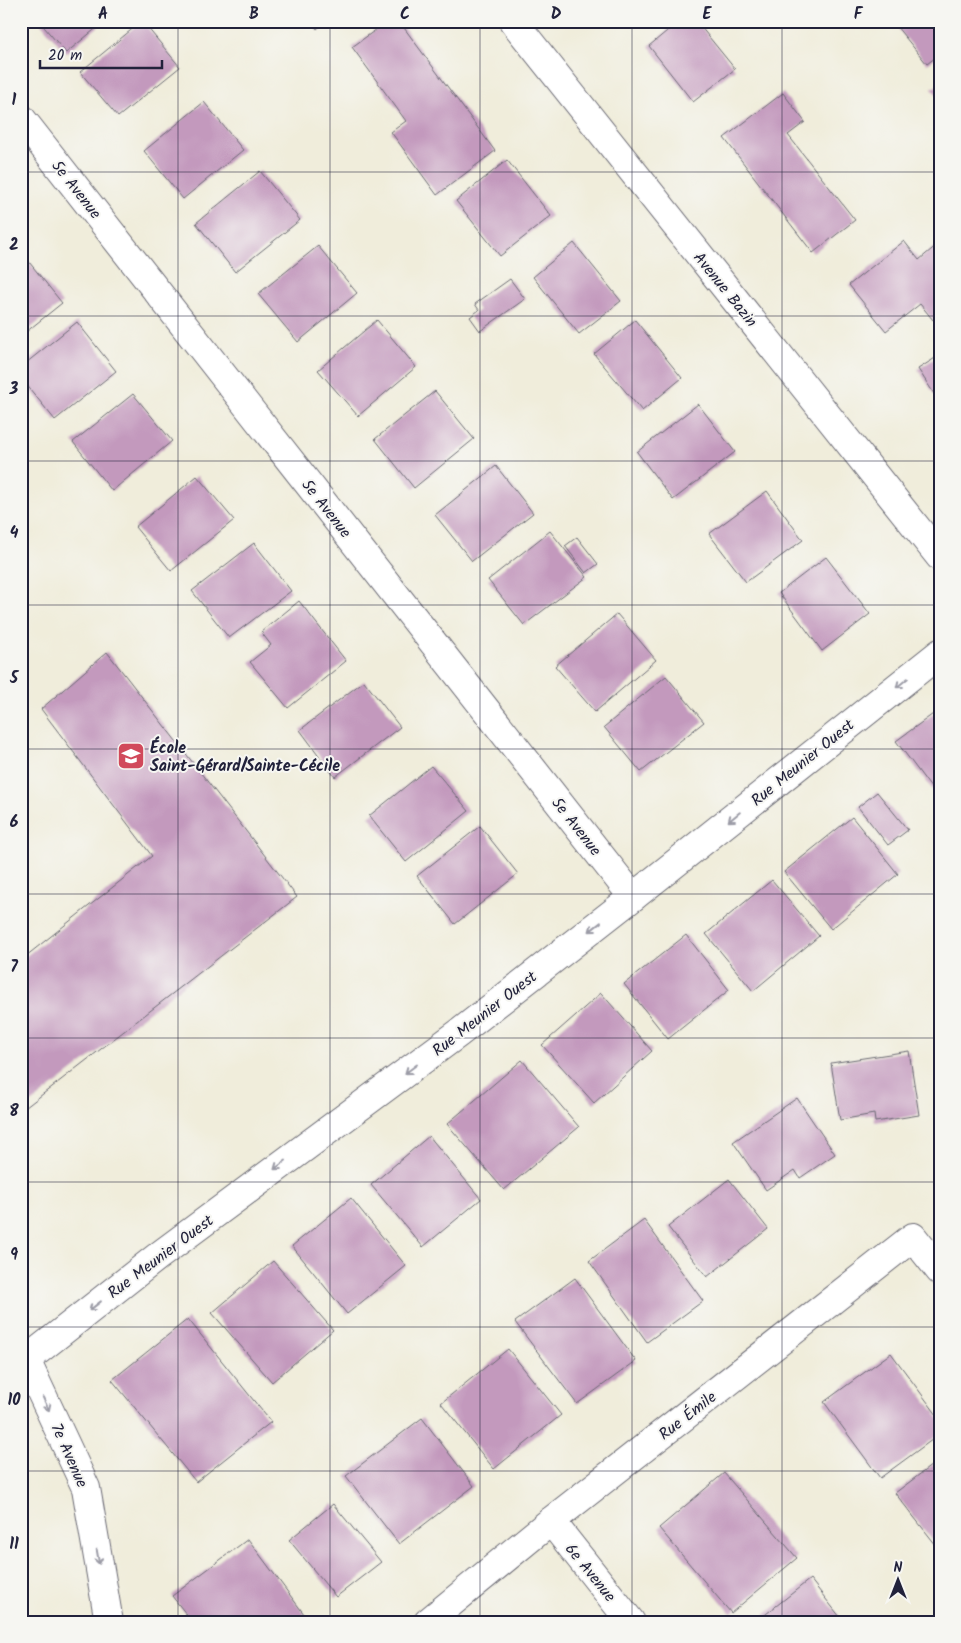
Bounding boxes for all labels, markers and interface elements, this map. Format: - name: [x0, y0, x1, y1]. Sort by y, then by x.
- text: A: [98, 2, 108, 27]
- text: B: [249, 2, 259, 27]
- text: C: [400, 2, 410, 27]
- text: D: [551, 2, 562, 27]
- text: E: [703, 2, 713, 27]
- text: F: [854, 2, 864, 27]
- scale bar: [40, 38, 162, 70]
- text: 20 m: [48, 44, 82, 68]
- text: 1: [12, 88, 17, 113]
- street label: 5e Avenue: [45, 155, 107, 225]
- text: 2: [9, 233, 19, 258]
- street label: Avenue Bazin: [687, 247, 763, 333]
- text: 3: [9, 377, 19, 402]
- street label: 5e Avenue: [295, 474, 357, 544]
- text: 4: [10, 521, 19, 546]
- text: 5: [9, 666, 20, 691]
- one-way arrow: [895, 677, 908, 688]
- street label: Rue Meunier Ouest: [746, 713, 861, 813]
- place label: École Saint-Gérard/Sainte-Cécile: [150, 736, 340, 779]
- school or university icon: École Saint-Gérard/Sainte-Cécile: [116, 741, 146, 771]
- street label: 5e Avenue: [545, 792, 607, 862]
- text: 6: [10, 810, 19, 835]
- one-way arrow: [727, 811, 740, 822]
- one-way arrow: [588, 922, 602, 932]
- text: 7: [10, 955, 18, 980]
- street label: Rue Meunier Ouest: [427, 965, 543, 1063]
- one-way arrow: [404, 1064, 418, 1074]
- text: 8: [9, 1099, 19, 1124]
- one-way arrow: [274, 1160, 287, 1171]
- street label: Rue Meunier Ouest: [103, 1208, 220, 1305]
- text: 9: [10, 1243, 18, 1268]
- one-way arrow: [89, 1300, 102, 1311]
- street label: Rue Émile: [654, 1385, 722, 1447]
- text: 10: [7, 1388, 21, 1413]
- one-way arrow: [42, 1396, 52, 1411]
- street label: 7e Avenue: [43, 1419, 94, 1492]
- text: 11: [9, 1532, 19, 1557]
- street label: 6e Avenue: [558, 1538, 621, 1608]
- one-way arrow: [93, 1549, 103, 1565]
- north arrow: [874, 1556, 924, 1606]
- text: N: [894, 1557, 903, 1579]

